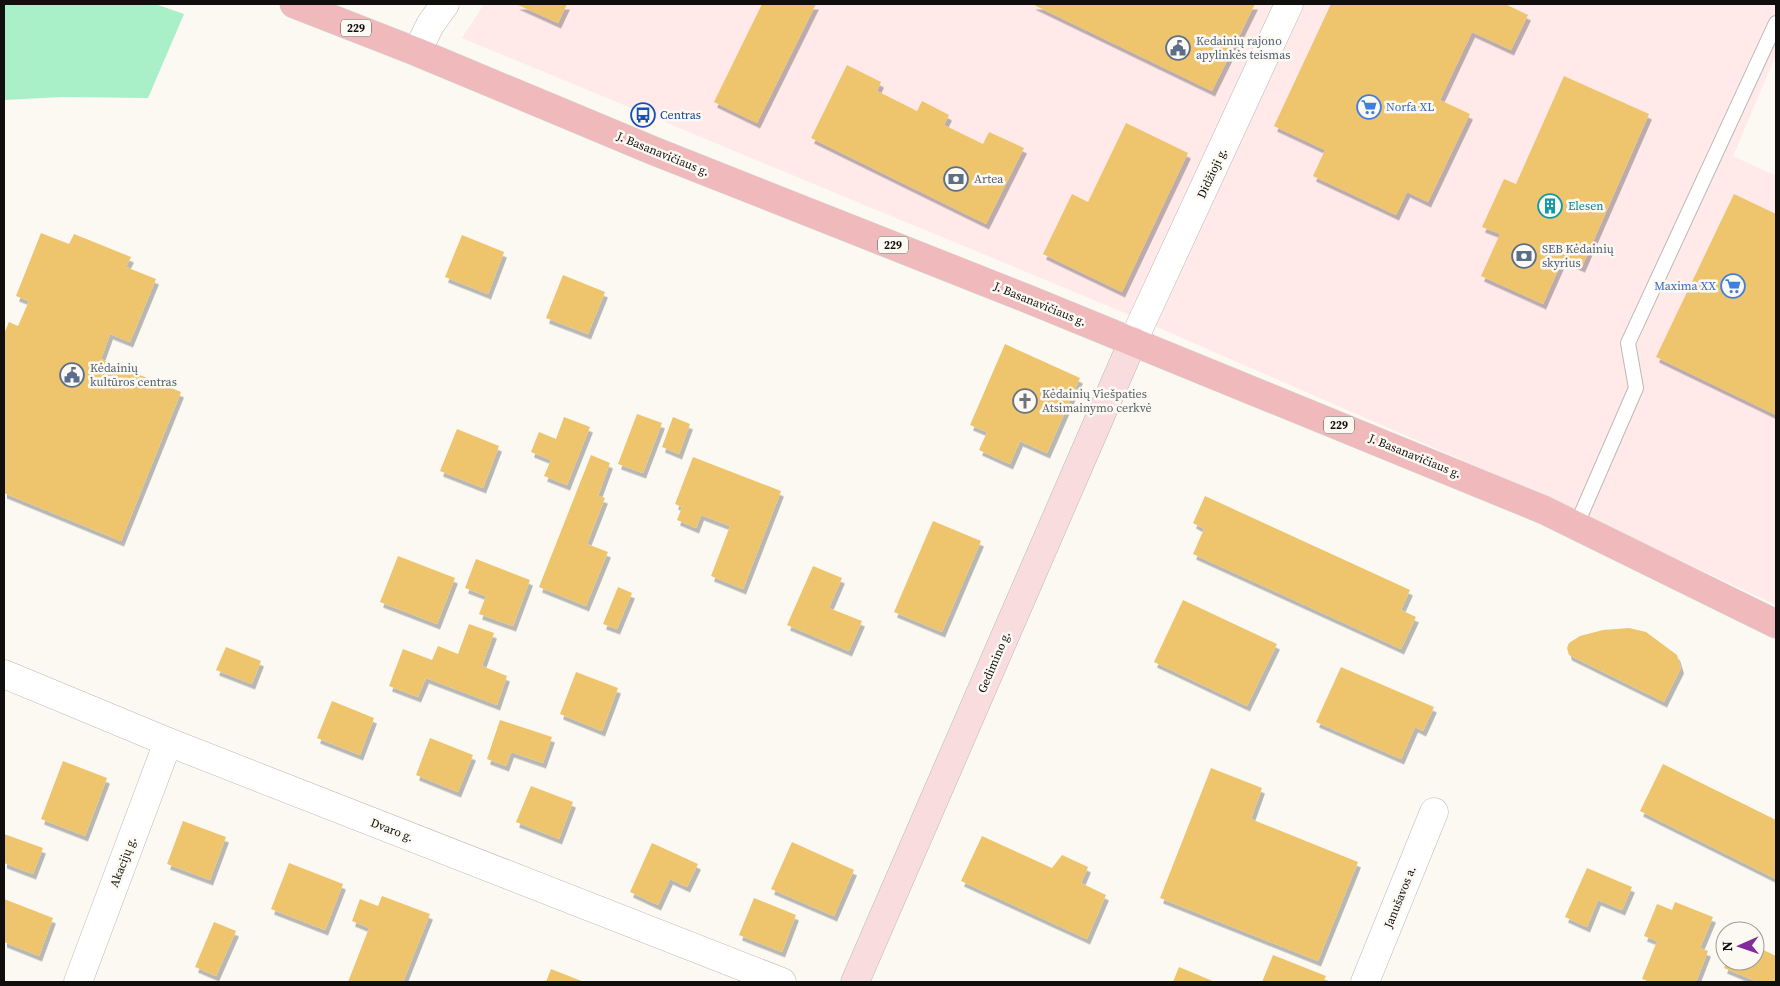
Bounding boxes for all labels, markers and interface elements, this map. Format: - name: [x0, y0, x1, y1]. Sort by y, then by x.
- road number: 229: [341, 19, 371, 36]
- place label: Kedainių rajono apylinkės teismas: [1196, 33, 1290, 63]
- public building icon: Kedainių rajono apylinkės teismas: [1165, 35, 1191, 61]
- supermarket icon: Norfa XL: [1356, 94, 1382, 120]
- place label: Norfa XL: [1386, 99, 1434, 115]
- bus stop icon: Centras: [630, 102, 656, 128]
- place label: Centras: [660, 107, 701, 123]
- street label: J. Basanavičiaus g.: [613, 128, 712, 180]
- street label: Didžioji g.: [1193, 145, 1231, 201]
- bank icon: Artea: [943, 166, 969, 192]
- place label: Artea: [974, 171, 1004, 187]
- building icon: Elesen: [1537, 193, 1563, 219]
- place label: Elesen: [1568, 198, 1604, 214]
- road number: 229: [878, 236, 908, 254]
- place label: SEB Kėdainių skyrius: [1542, 241, 1614, 271]
- bank icon: SEB Kėdainių skyrius: [1511, 243, 1537, 269]
- supermarket icon: Maxima XX: [1720, 273, 1746, 299]
- street label: J. Basanavičiaus g.: [990, 278, 1089, 330]
- place label: Maxima XX: [1654, 278, 1716, 294]
- place label: Kėdainių kultūros centras: [90, 360, 177, 390]
- public building icon: Kėdainių kultūros centras: [59, 362, 85, 388]
- place label: Kėdainių Viešpaties Atsimainymo cerkvė: [1042, 386, 1152, 416]
- church icon: Kėdainių Viešpaties Atsimainymo cerkvė: [1012, 388, 1038, 414]
- road number: 229: [1324, 416, 1354, 434]
- street label: J. Basanavičiaus g.: [1365, 430, 1464, 482]
- street label: Gedimino g.: [974, 629, 1014, 695]
- street label: Dvaro g.: [368, 815, 416, 845]
- street label: Akacijų g.: [106, 834, 140, 890]
- street label: Janušavos a.: [1380, 864, 1420, 931]
- north arrow: [1715, 921, 1765, 971]
- text: N: [1717, 941, 1737, 952]

